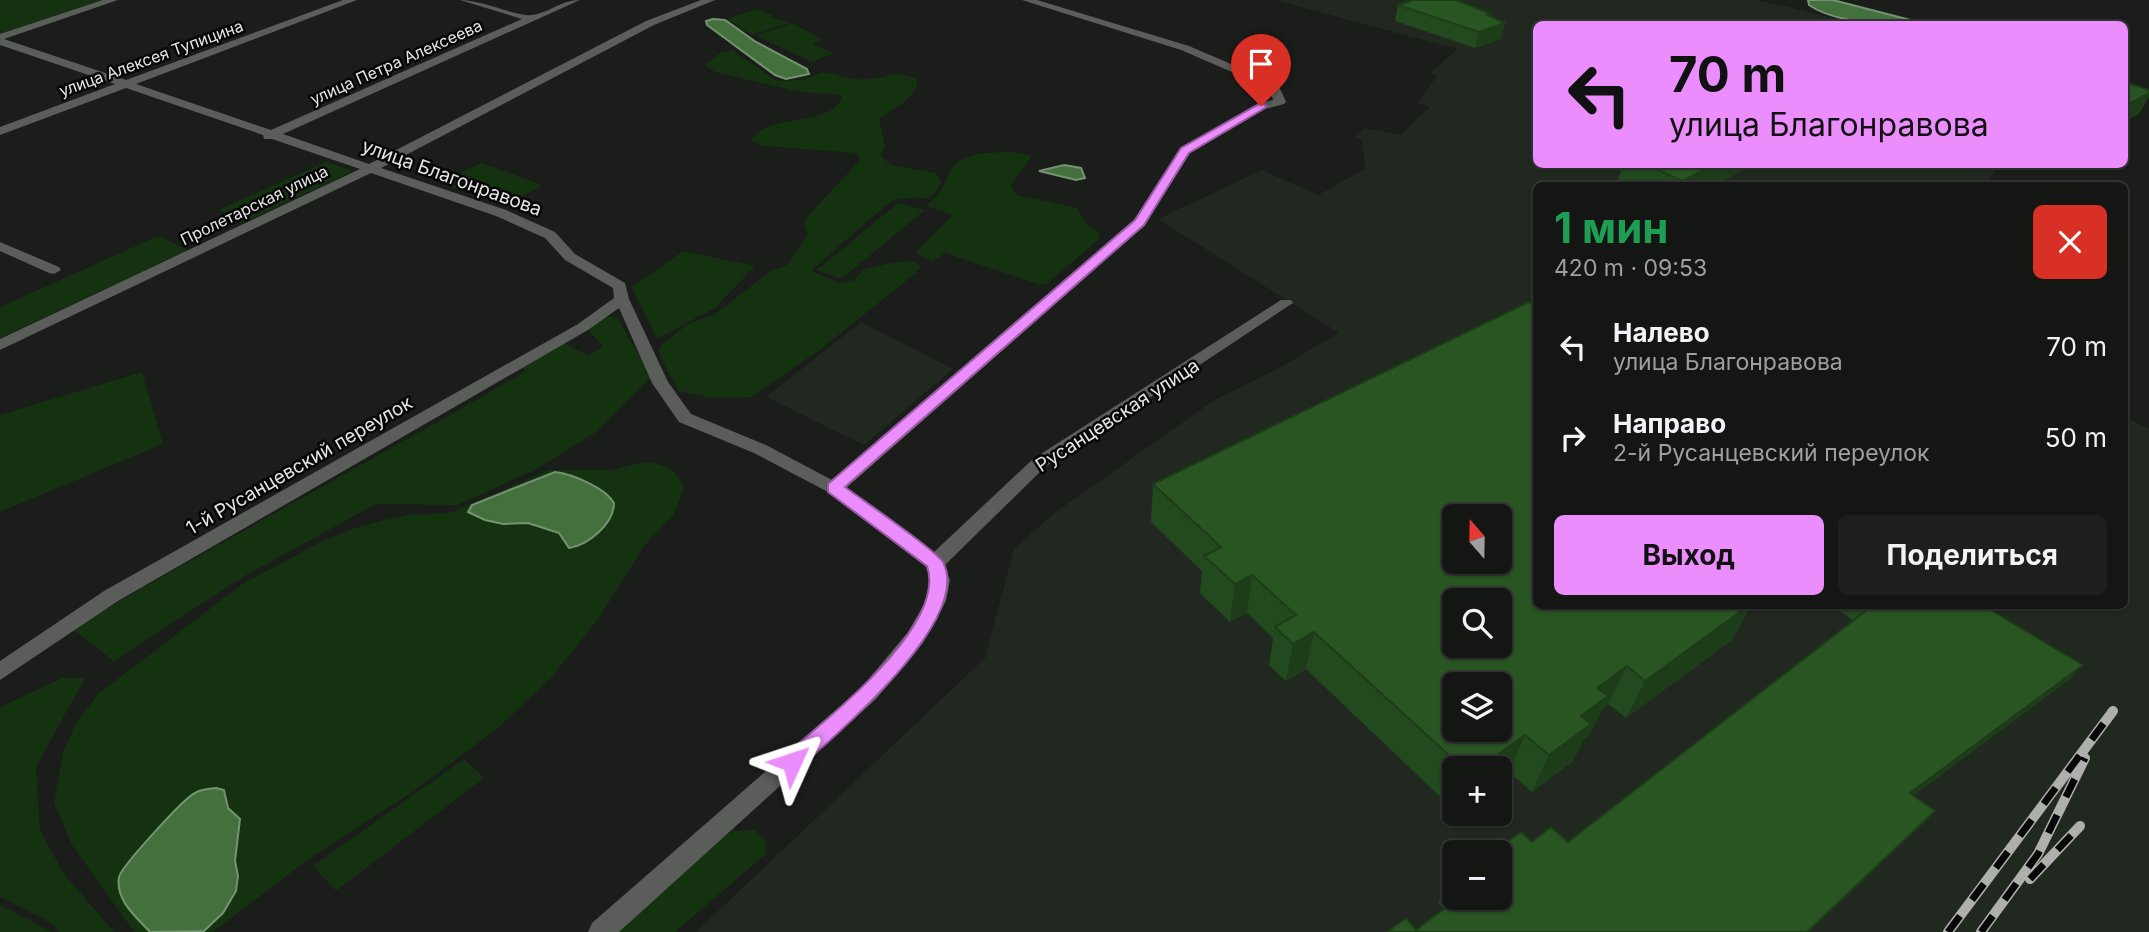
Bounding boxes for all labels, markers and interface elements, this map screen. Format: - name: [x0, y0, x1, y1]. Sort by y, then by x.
- street label: улица Алексея Тупицина: [56, 15, 246, 101]
- street label: улица Петра Алексеева: [307, 15, 485, 109]
- pin: [1231, 34, 1291, 106]
- icon: arrive: [1242, 45, 1280, 83]
- text: 70 m: [1669, 45, 1786, 104]
- icon: left: [1554, 49, 1645, 140]
- text: улица Благонравова: [1669, 105, 1989, 144]
- street label: улица Благонравова: [359, 134, 545, 221]
- street label: Пролетарская улица: [177, 161, 331, 249]
- text: 1 мин: [1554, 202, 1668, 253]
- button: close: [2033, 205, 2107, 279]
- text: 420 m · 09:53: [1554, 254, 1707, 282]
- text: Налево: [1613, 317, 1710, 348]
- icon: left: [1554, 328, 1592, 366]
- text: 70 m: [2046, 331, 2107, 362]
- text: улица Благонравова: [1613, 348, 1843, 376]
- street label: Русанцевская улица: [1031, 354, 1203, 477]
- street label: 1-й Русанцевский переулок: [182, 391, 417, 540]
- text: Направо: [1613, 408, 1726, 439]
- icon: right: [1554, 419, 1592, 457]
- text: 50 m: [2045, 422, 2107, 453]
- text: 2-й Русанцевский переулок: [1613, 439, 1929, 467]
- north arrow: [1442, 504, 1512, 574]
- map controls: [1442, 504, 1512, 910]
- button: Выход: [1554, 515, 1824, 595]
- button: Поделиться: [1838, 515, 2107, 595]
- button: search: [1442, 588, 1512, 658]
- button: layers: [1442, 672, 1512, 742]
- position arrow: [755, 725, 829, 799]
- button: +: [1442, 756, 1512, 826]
- button: −: [1442, 840, 1512, 910]

